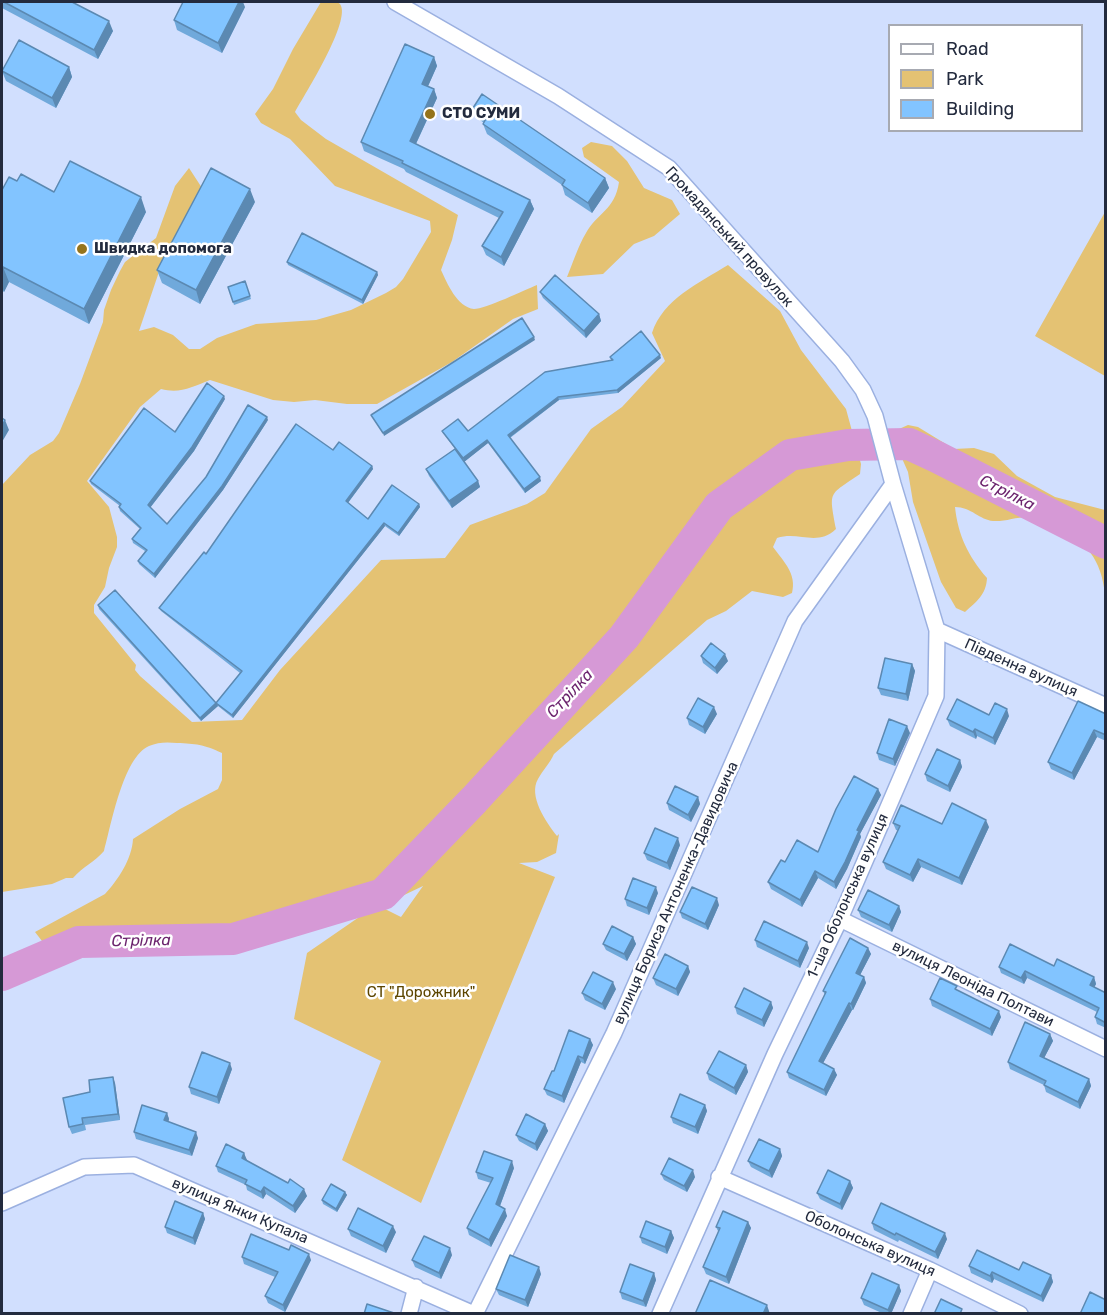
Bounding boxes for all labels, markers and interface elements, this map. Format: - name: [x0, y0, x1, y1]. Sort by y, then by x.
- legend: [888, 24, 1083, 132]
- text: Road: [946, 38, 989, 60]
- text: Park: [946, 68, 983, 90]
- text: Building: [946, 98, 1014, 120]
- place label: СТО СУМИ: [442, 105, 520, 123]
- marker: СТО СУМИ: [423, 107, 437, 121]
- street label: Громадянський провулок: [661, 163, 797, 311]
- place label: Швидка допомога: [94, 240, 232, 258]
- marker: Швидка допомога: [75, 242, 89, 256]
- water label: Стрілка: [976, 471, 1038, 515]
- street label: Південна вулиця: [962, 635, 1080, 701]
- water label: Стрілка: [543, 666, 597, 722]
- street label: вулиця Бориса Антоненка-Давидовича: [610, 759, 742, 1027]
- street label: 1-ша Оболонська вулиця: [803, 811, 893, 981]
- water label: Стрілка: [111, 931, 171, 951]
- street label: вулиця Леоніда Полтави: [889, 937, 1057, 1031]
- park label: СТ "Дорожник": [367, 984, 475, 1002]
- street label: вулиця Янки Купала: [169, 1174, 311, 1248]
- street label: Оболонська вулиця: [802, 1207, 938, 1281]

